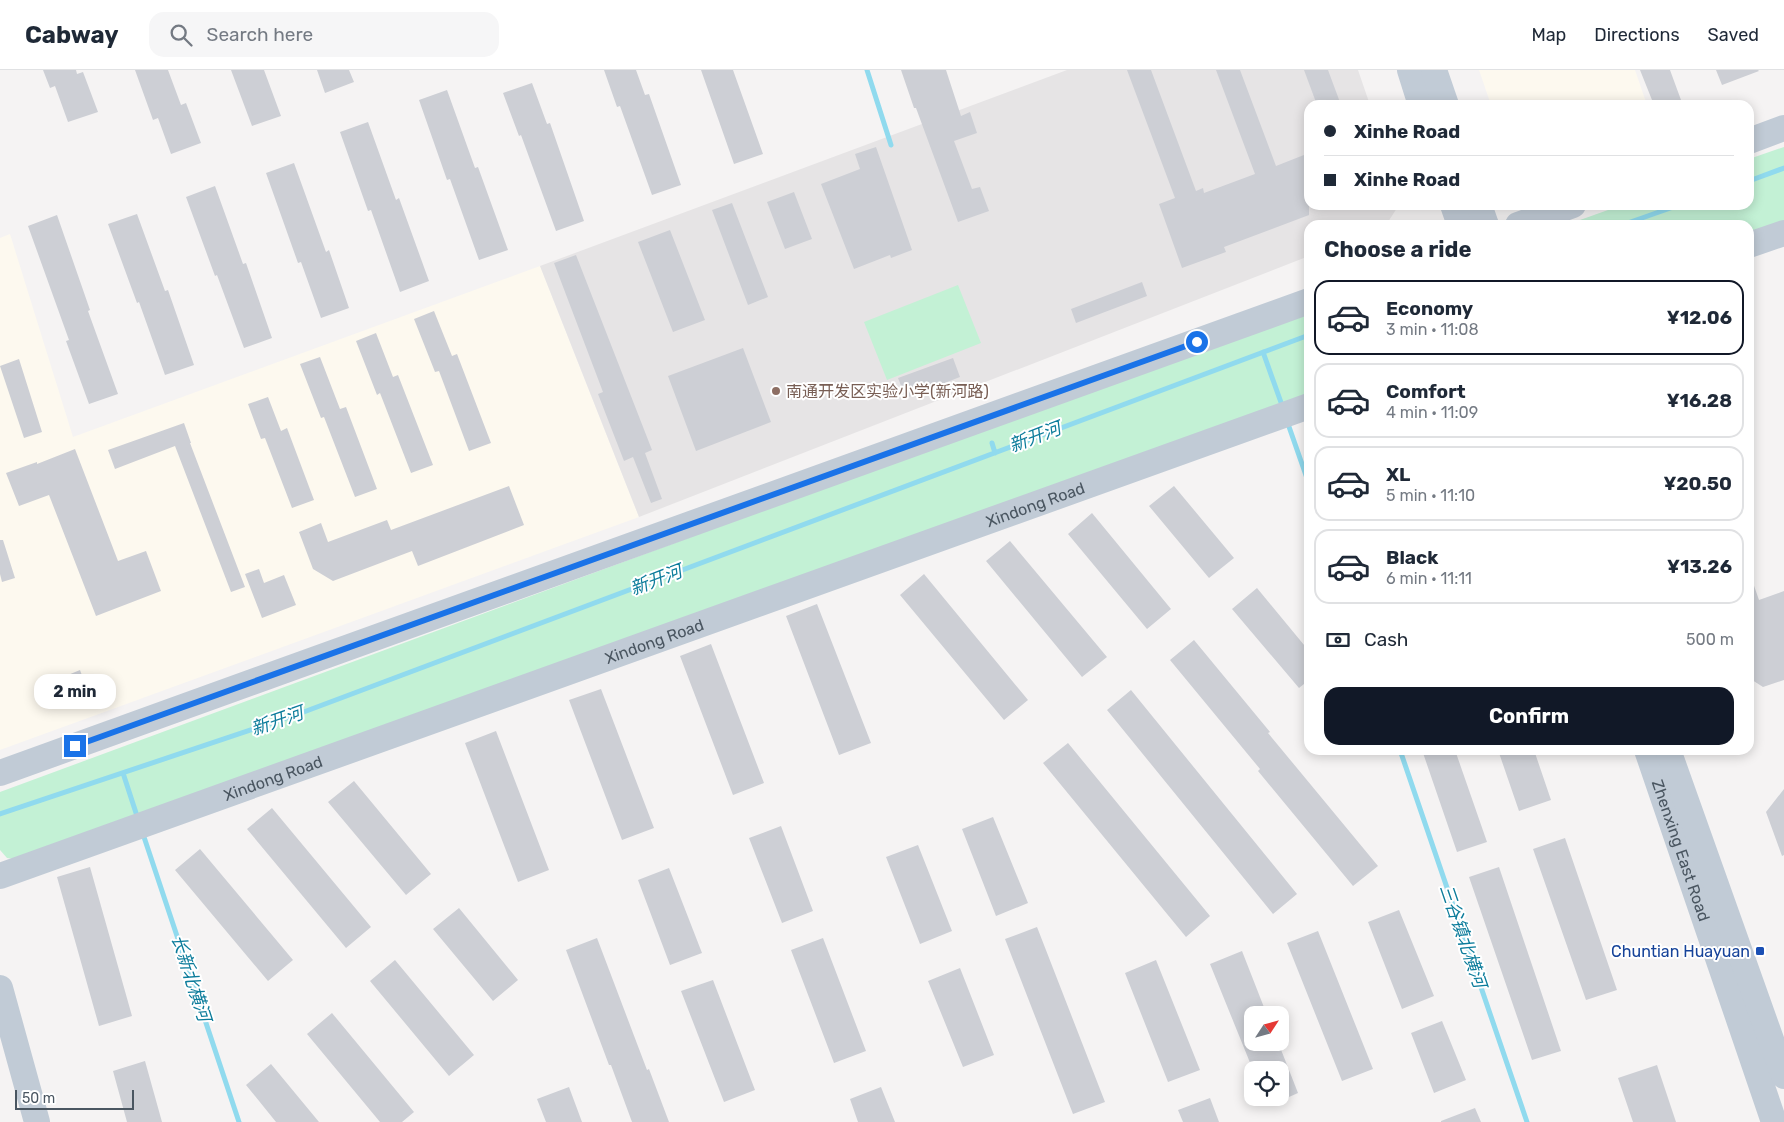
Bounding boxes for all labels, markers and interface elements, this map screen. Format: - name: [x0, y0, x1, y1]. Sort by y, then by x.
- search box: [149, 12, 499, 57]
- text: Cabway: [25, 21, 119, 49]
- icon: search: [167, 21, 195, 49]
- text: Search here: [207, 23, 313, 46]
- text: Map: [1531, 24, 1566, 46]
- text: Directions: [1594, 24, 1680, 46]
- text: Saved: [1708, 24, 1759, 46]
- text: Xinhe Road: [1354, 120, 1460, 143]
- text: Xinhe Road: [1354, 168, 1460, 191]
- text: Choose a ride: [1324, 236, 1471, 263]
- icon: car: [1326, 295, 1371, 340]
- text: Economy: [1386, 297, 1473, 320]
- text: ¥12.06: [1667, 306, 1732, 329]
- text: 3 min · 11:08: [1386, 320, 1479, 339]
- route start: [1186, 331, 1208, 353]
- icon: car: [1326, 378, 1371, 423]
- text: Comfort: [1386, 380, 1466, 403]
- place label: 南通开发区实验小学(新河路): [786, 382, 989, 401]
- marker: 南通开发区实验小学(新河路): [770, 385, 782, 397]
- text: ¥16.28: [1666, 389, 1732, 412]
- text: 4 min · 11:09: [1386, 403, 1478, 422]
- water label: 新开河: [1006, 416, 1067, 457]
- icon: car: [1326, 461, 1371, 506]
- text: XL: [1386, 463, 1410, 486]
- text: ¥20.50: [1663, 472, 1732, 495]
- street label: Xindong Road: [983, 478, 1087, 531]
- text: 5 min · 11:10: [1386, 486, 1475, 505]
- icon: car: [1326, 544, 1371, 589]
- text: Black: [1386, 546, 1438, 569]
- text: ¥13.26: [1667, 555, 1732, 578]
- water label: 新开河: [627, 559, 688, 600]
- text: 6 min · 11:11: [1386, 569, 1472, 588]
- street label: Xindong Road: [602, 615, 706, 668]
- icon: cash: [1324, 626, 1352, 654]
- text: Cash: [1364, 628, 1408, 651]
- text: 500 m: [1686, 630, 1734, 649]
- callout: 2 min: [34, 674, 116, 708]
- text: 2 min: [53, 682, 97, 701]
- button: Confirm: [1324, 687, 1734, 745]
- water label: 新开河: [248, 701, 309, 740]
- route end: [64, 735, 86, 757]
- street label: Xindong Road: [221, 752, 325, 804]
- street label: Zhenxing East Road: [1648, 777, 1714, 924]
- water label: 三谷镇北横河: [1435, 881, 1492, 993]
- water label: 长新北横河: [167, 932, 216, 1027]
- place label: Chuntian Huayuan: [1611, 942, 1750, 961]
- marker: Chuntian Huayuan: [1754, 945, 1766, 957]
- north arrow: [1244, 1006, 1289, 1051]
- map controls: [1244, 1006, 1289, 1106]
- button: locate: [1244, 1061, 1289, 1106]
- scale bar: [15, 1087, 134, 1110]
- text: 50 m: [22, 1090, 55, 1107]

